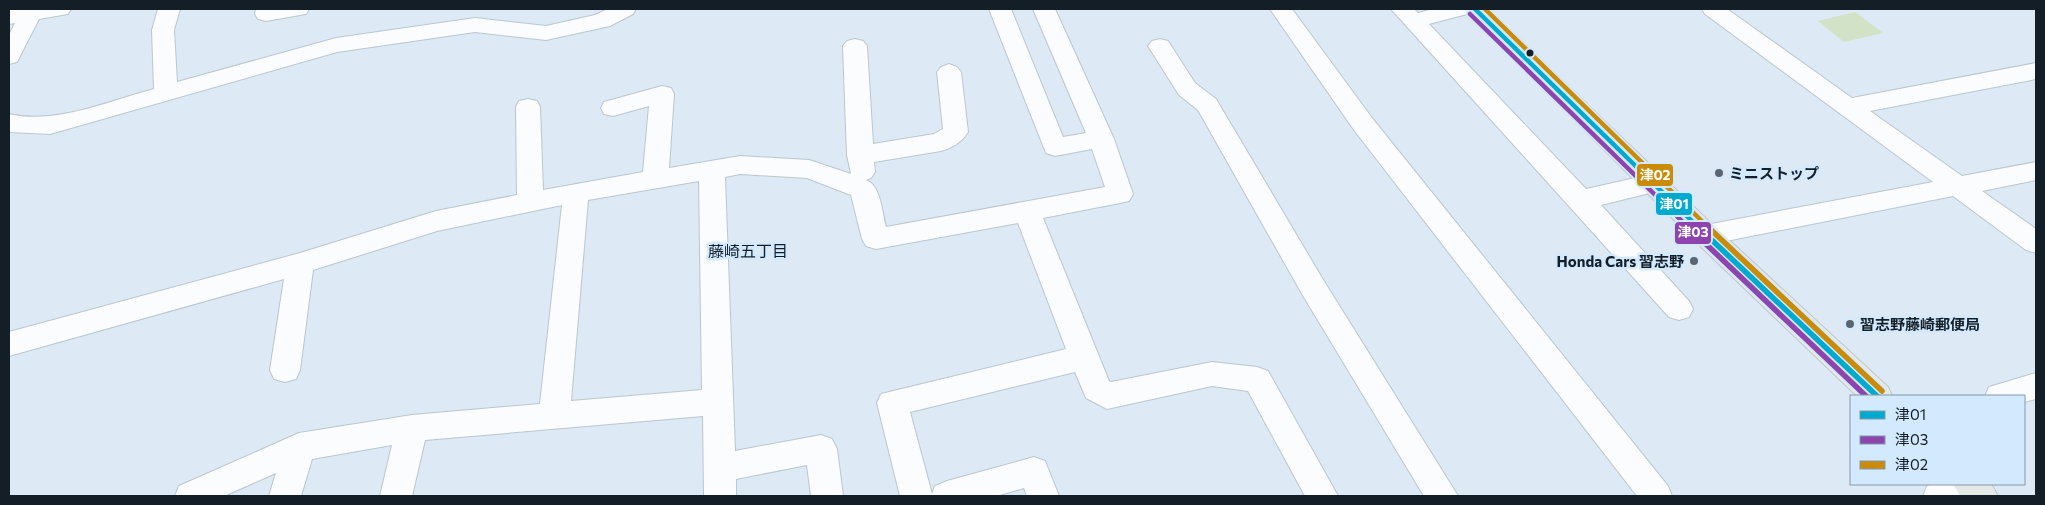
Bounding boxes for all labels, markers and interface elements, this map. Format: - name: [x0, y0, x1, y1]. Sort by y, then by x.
- unlabelled marker: [1525, 48, 1535, 58]
- line badge: 津02: [1636, 163, 1674, 187]
- place label: ミニストップ: [1729, 164, 1819, 182]
- text: 津02: [1639, 166, 1671, 183]
- marker: ミニストップ: [1713, 167, 1725, 179]
- line badge: 津01: [1655, 192, 1693, 216]
- text: 津01: [1659, 195, 1689, 212]
- line badge: 津03: [1674, 221, 1712, 245]
- text: 津03: [1677, 223, 1709, 240]
- district label: 藤崎五丁目: [708, 241, 788, 260]
- place label: Honda Cars 習志野: [1557, 252, 1684, 270]
- marker: Honda Cars 習志野: [1688, 255, 1700, 267]
- place label: 習志野藤崎郵便局: [1860, 315, 1980, 333]
- marker: 習志野藤崎郵便局: [1844, 318, 1856, 330]
- legend: [1850, 395, 2025, 485]
- text: 津01: [1895, 405, 1926, 423]
- text: 津03: [1895, 430, 1928, 448]
- text: 津02: [1895, 455, 1928, 473]

